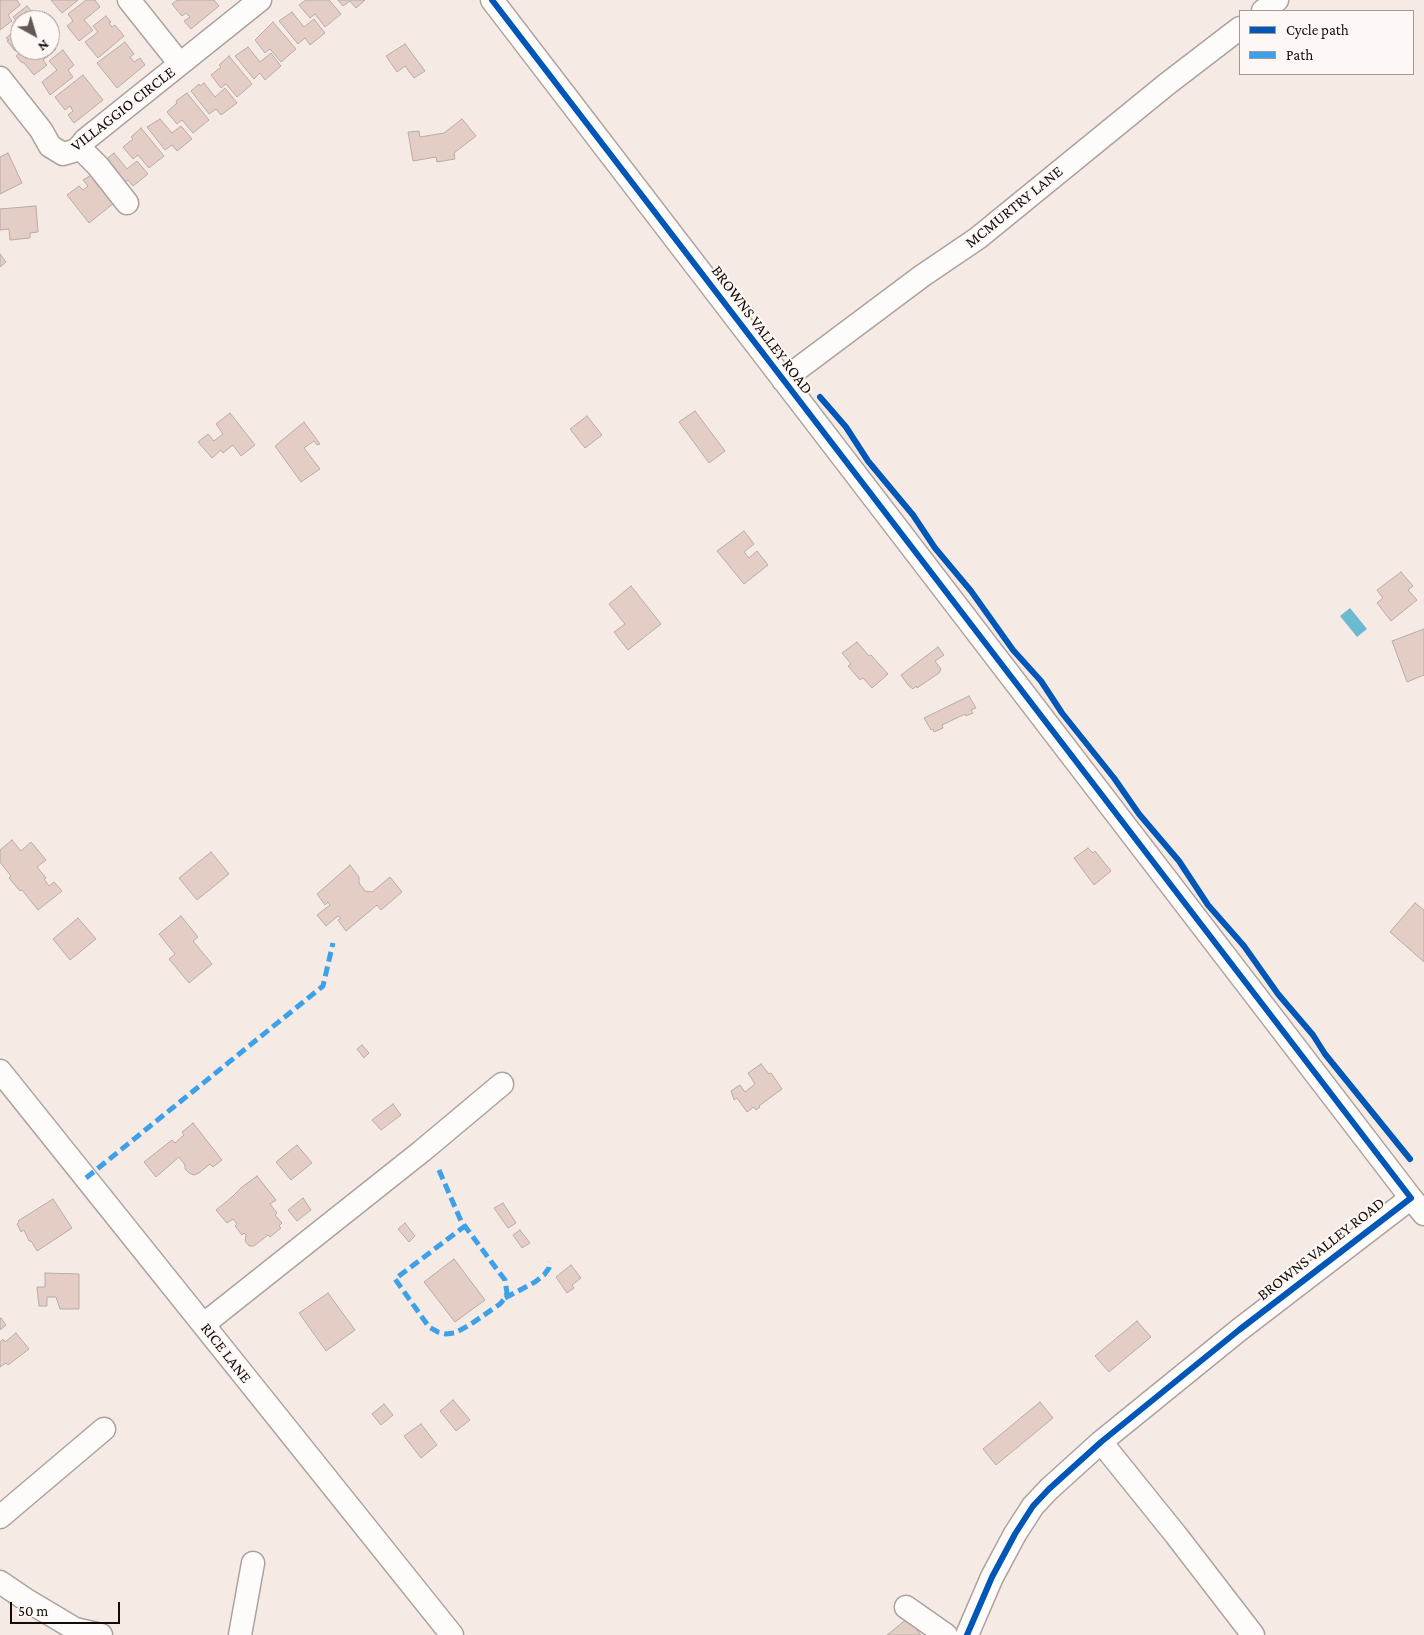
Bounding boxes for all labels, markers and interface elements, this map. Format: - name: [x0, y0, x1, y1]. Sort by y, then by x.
- north arrow: [10, 10, 60, 60]
- legend: [1239, 10, 1414, 75]
- text: Cycle path: [1286, 22, 1349, 38]
- text: N: [35, 37, 53, 55]
- text: Path: [1286, 47, 1313, 63]
- street label: VILLAGGIO CIRCLE: [67, 62, 179, 156]
- street label: MCMURTRY LANE: [961, 162, 1067, 252]
- street label: BROWNS VALLEY ROAD: [707, 262, 817, 398]
- street label: BROWNS VALLEY ROAD: [1254, 1193, 1388, 1305]
- street label: RICE LANE: [197, 1319, 255, 1387]
- scale bar: [12, 1592, 122, 1624]
- text: 50 m: [18, 1603, 48, 1619]

